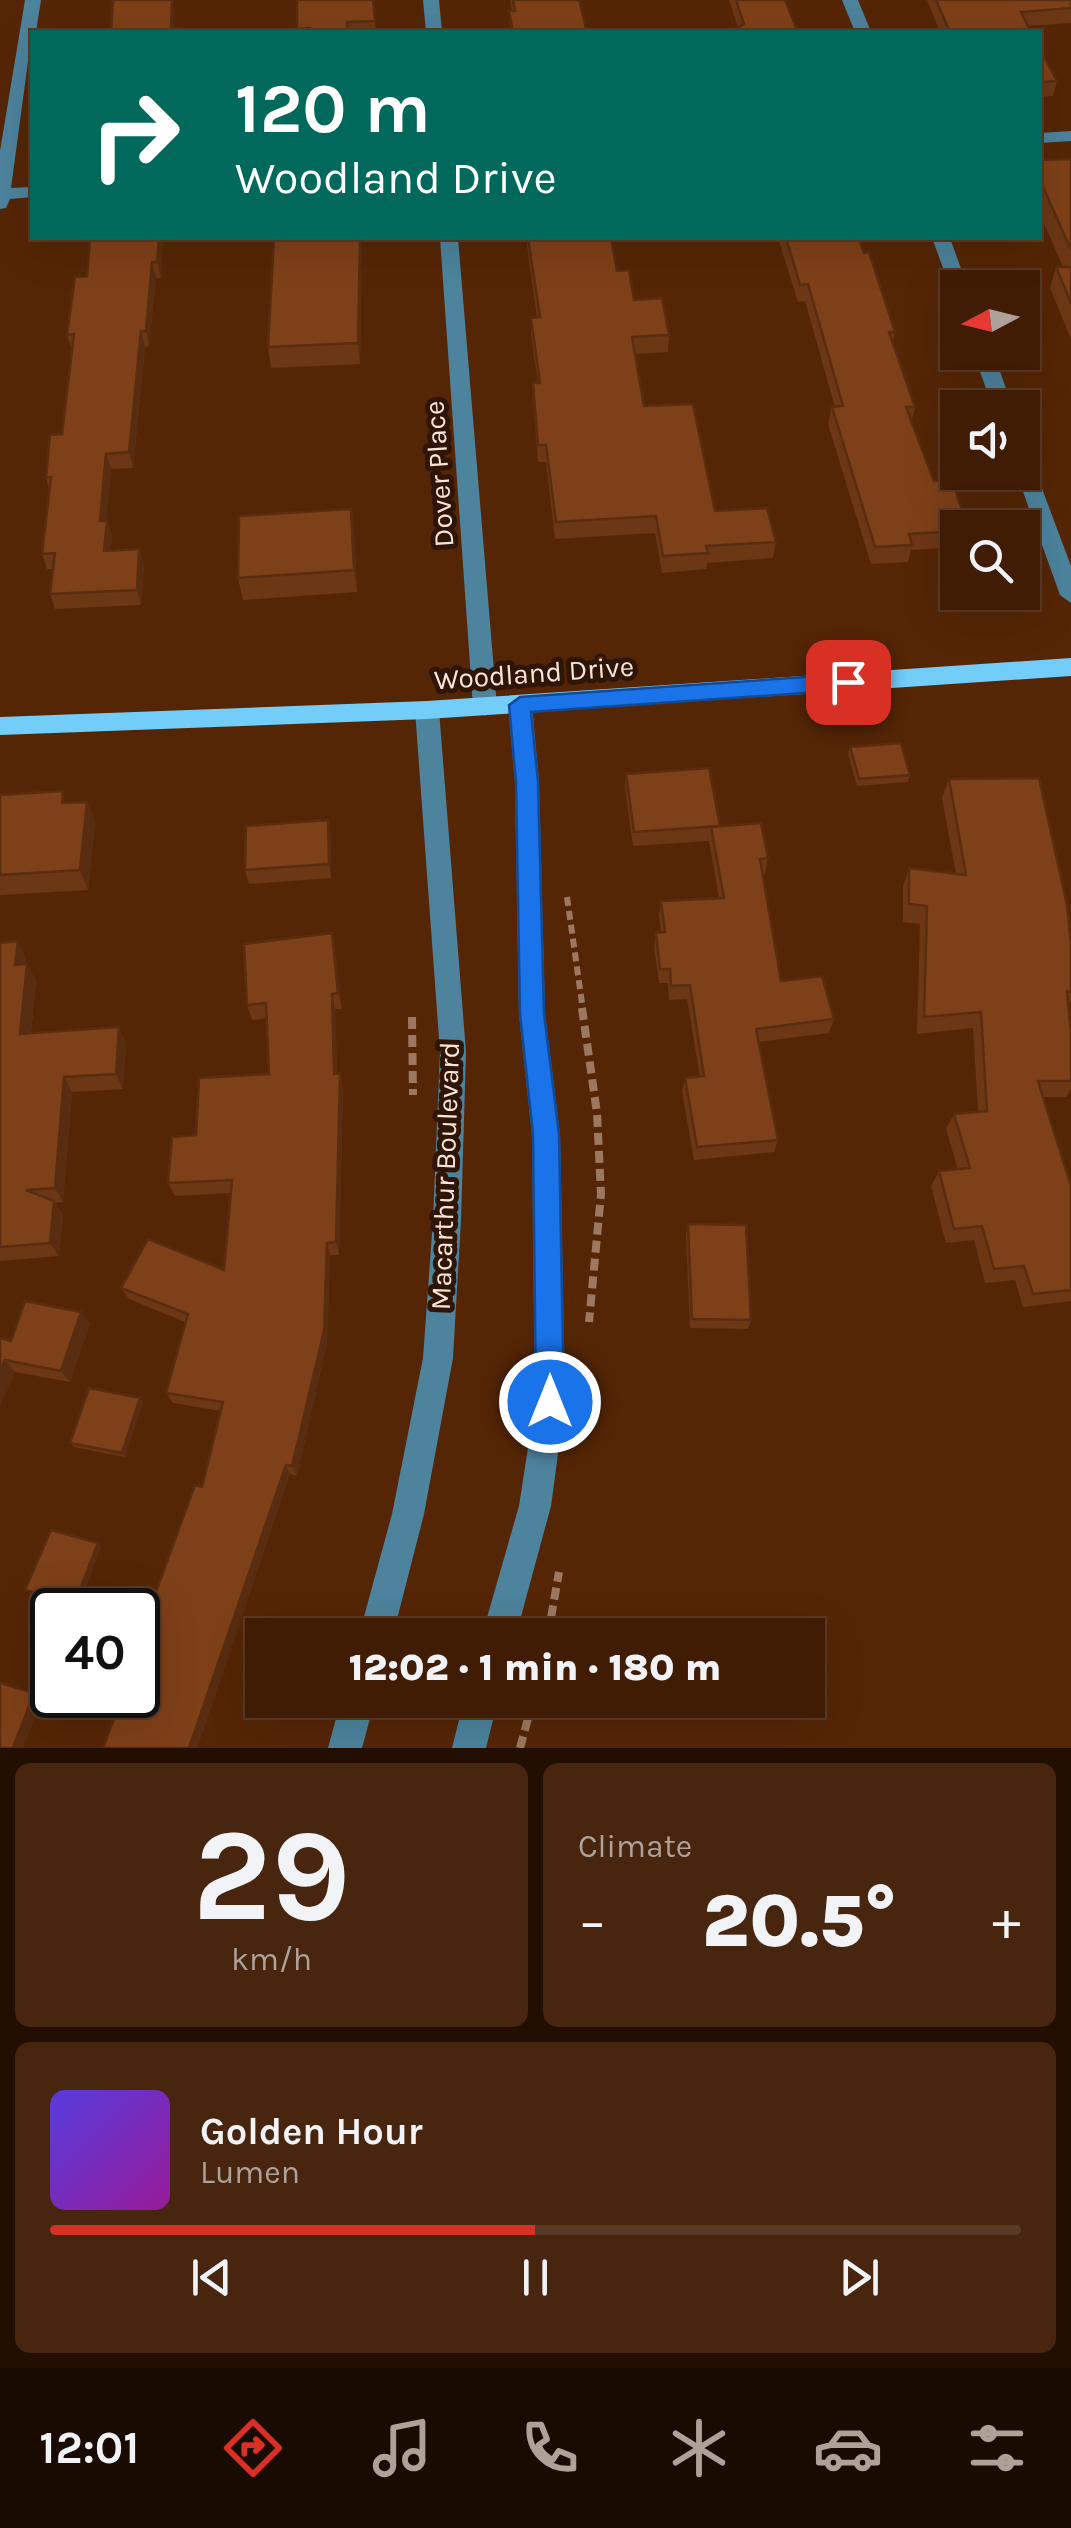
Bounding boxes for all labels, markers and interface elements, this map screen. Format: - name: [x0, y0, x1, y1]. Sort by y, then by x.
- text: 120 m: [235, 68, 431, 150]
- icon: right: [70, 70, 200, 200]
- text: Woodland Drive: [235, 152, 557, 204]
- north arrow: [940, 270, 1040, 370]
- map controls: [940, 270, 1040, 610]
- button: sound: [940, 390, 1040, 490]
- street label: Dover Place: [417, 400, 461, 548]
- button: search: [940, 510, 1040, 610]
- pin: [806, 640, 891, 725]
- street label: Woodland Drive: [433, 650, 635, 696]
- icon: arrive: [821, 655, 876, 710]
- street label: Macarthur Boulevard: [424, 1041, 466, 1311]
- position arrow: [498, 1350, 602, 1454]
- speed limit sign: 40: [30, 1588, 160, 1718]
- text: 12:02 · 1 min · 180 m: [349, 1645, 721, 1690]
- text: 29: [193, 1800, 350, 1952]
- text: Climate: [578, 1828, 692, 1865]
- text: 20.5°: [702, 1877, 897, 1965]
- text: −: [578, 1889, 607, 1953]
- text: +: [992, 1889, 1021, 1953]
- text: km/h: [231, 1941, 312, 1978]
- text: Golden Hour: [200, 2109, 423, 2154]
- text: Lumen: [200, 2154, 300, 2191]
- icon: previous: [184, 2250, 239, 2305]
- icon: pause: [508, 2250, 563, 2305]
- icon: next: [832, 2250, 887, 2305]
- icon: directions: [218, 2413, 288, 2483]
- icon: music: [367, 2413, 437, 2483]
- icon: phone: [515, 2413, 585, 2483]
- icon: climate: [664, 2413, 734, 2483]
- icon: car: [813, 2413, 883, 2483]
- icon: filters: [962, 2413, 1032, 2483]
- text: 12:01: [39, 2422, 139, 2474]

